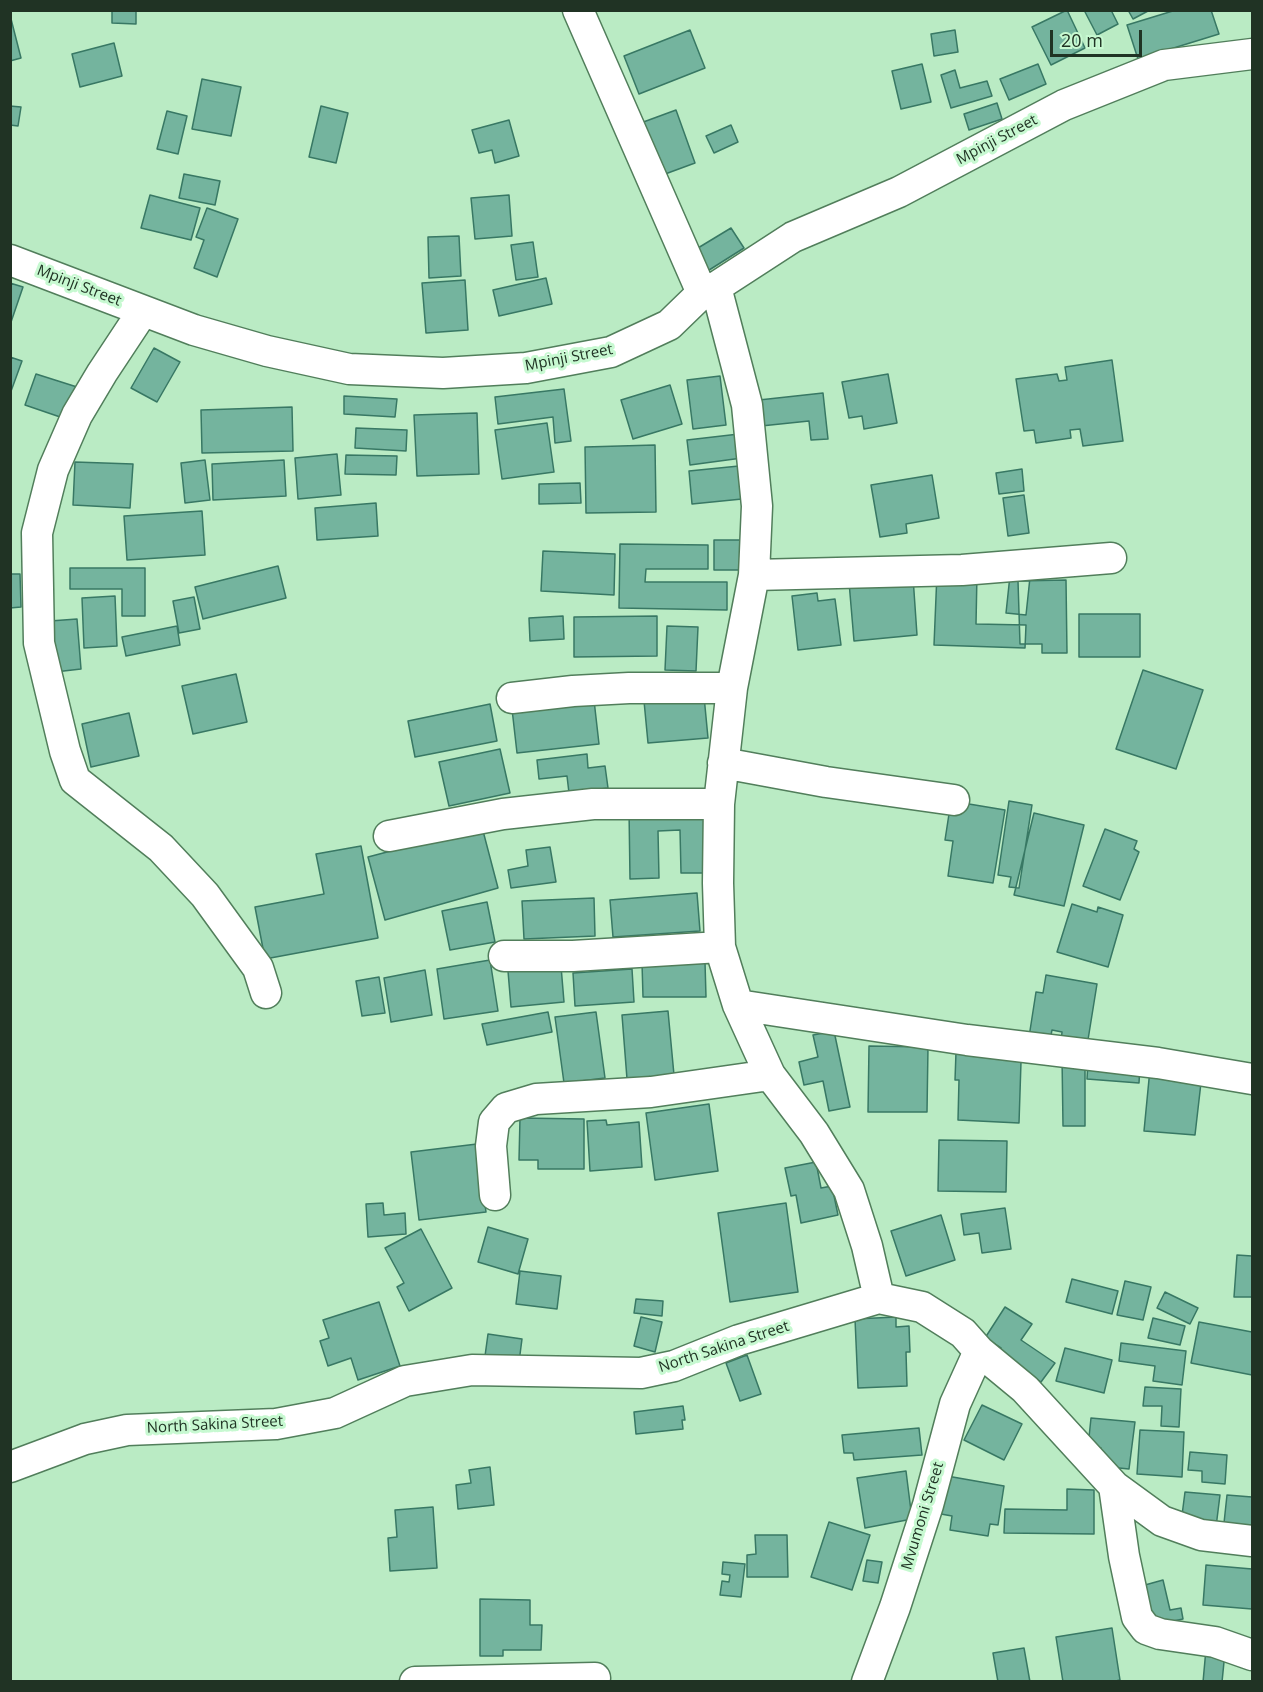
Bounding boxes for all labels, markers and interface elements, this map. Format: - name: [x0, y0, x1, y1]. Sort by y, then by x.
- scale bar: [1053, 18, 1144, 56]
- text: 20 m: [1061, 28, 1103, 52]
- street label: Mpinji Street: [953, 111, 1041, 169]
- street label: Mpinji Street: [34, 262, 124, 310]
- street label: Mpinji Street: [524, 341, 614, 375]
- street label: North Sakina Street: [656, 1317, 792, 1377]
- street label: North Sakina Street: [146, 1412, 284, 1438]
- street label: Mvumoni Street: [898, 1460, 948, 1572]

